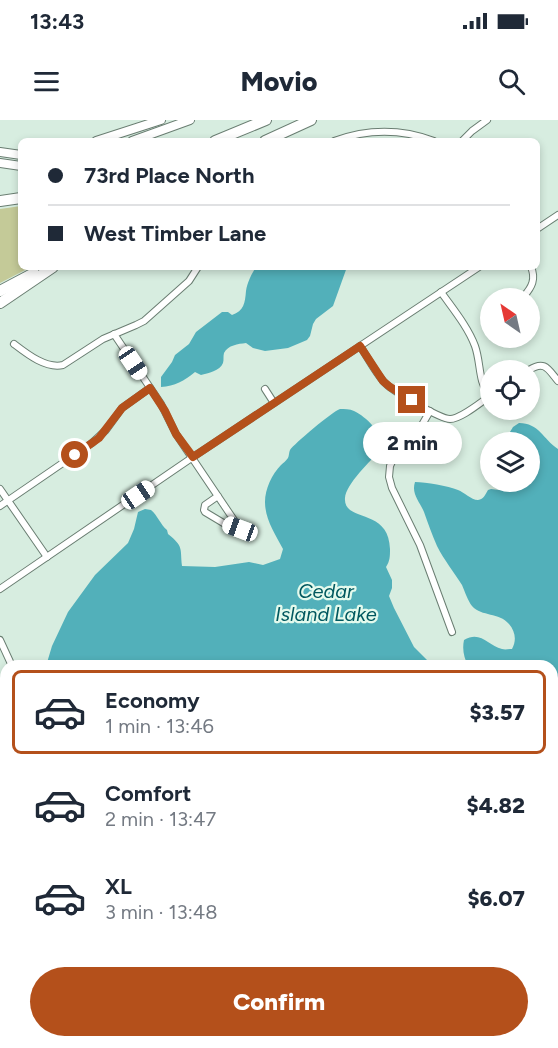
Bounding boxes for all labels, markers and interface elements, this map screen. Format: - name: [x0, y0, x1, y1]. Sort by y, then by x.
- text: 13:43: [30, 8, 84, 35]
- icon: menu: [30, 65, 63, 98]
- text: Movio: [241, 65, 317, 98]
- icon: search: [495, 65, 528, 98]
- text: 73rd Place North: [84, 162, 254, 189]
- text: West Timber Lane: [84, 220, 266, 247]
- north arrow: [480, 288, 540, 348]
- map controls: [480, 288, 540, 492]
- car: [115, 343, 151, 383]
- button: locate: [480, 360, 540, 420]
- route end: [398, 386, 425, 413]
- callout: 2 min: [362, 421, 462, 463]
- text: 2 min: [387, 431, 438, 455]
- button: layers: [480, 432, 540, 492]
- route start: [61, 441, 88, 468]
- car: [118, 477, 158, 513]
- car: [220, 514, 260, 544]
- water label: Cedar Island Lake: [275, 579, 377, 626]
- icon: car: [33, 685, 87, 739]
- text: Economy: [105, 687, 200, 714]
- text: $3.57: [469, 699, 525, 726]
- text: 1 min · 13:46: [105, 714, 214, 738]
- icon: car: [33, 778, 87, 832]
- text: Comfort: [105, 780, 191, 807]
- text: $4.82: [467, 792, 525, 819]
- text: 2 min · 13:47: [105, 807, 216, 831]
- icon: car: [33, 871, 87, 925]
- text: XL: [105, 873, 132, 900]
- text: $6.07: [467, 885, 525, 912]
- text: 3 min · 13:48: [105, 900, 218, 924]
- button: Confirm: [30, 967, 528, 1036]

